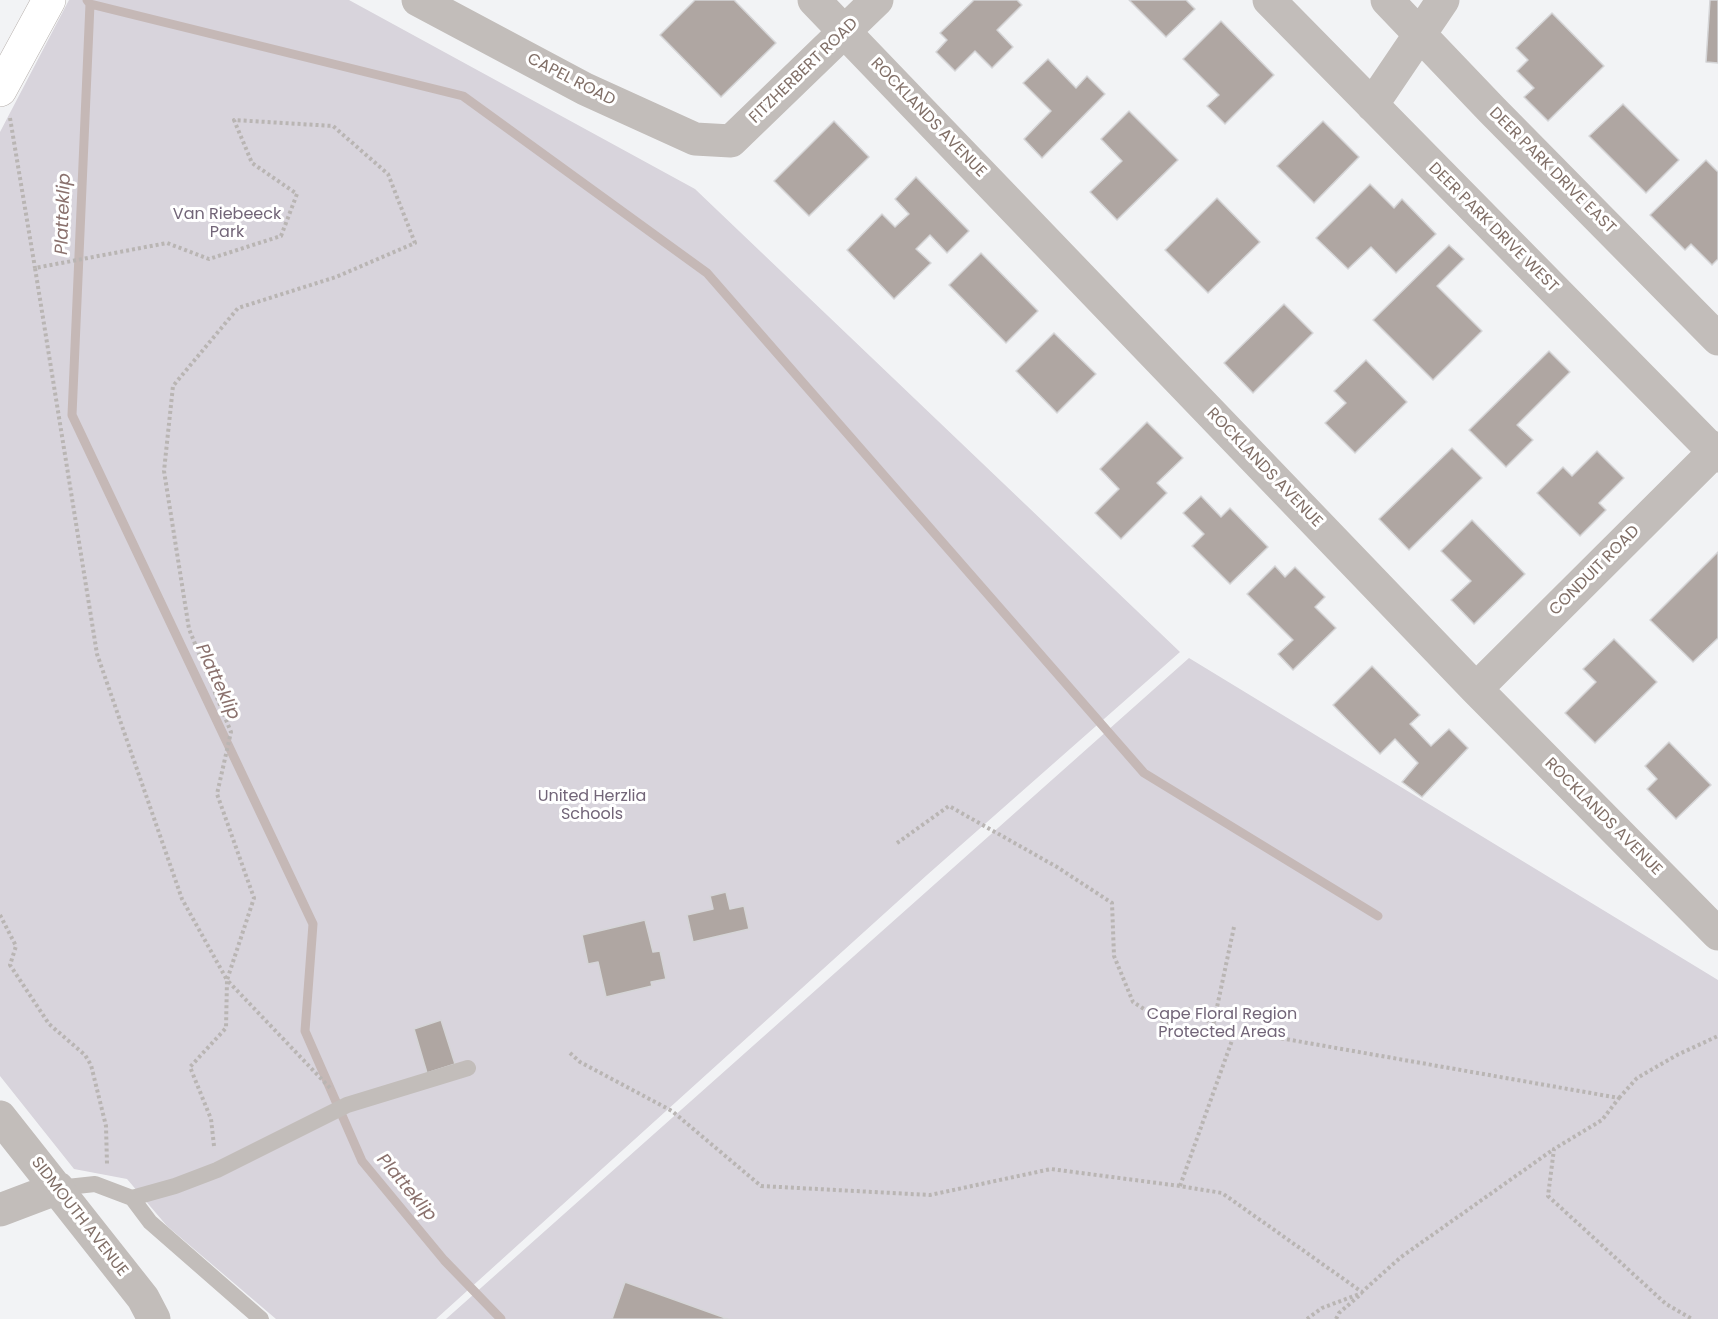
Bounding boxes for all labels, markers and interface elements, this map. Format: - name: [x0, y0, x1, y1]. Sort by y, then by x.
- street label: FITZHERBERT ROAD: [746, 14, 862, 128]
- street label: CAPEL ROAD: [524, 50, 618, 110]
- street label: ROCKLANDS AVENUE: [866, 54, 990, 182]
- street label: DEER PARK DRIVE EAST: [1485, 104, 1619, 238]
- street label: DEER PARK DRIVE WEST: [1424, 159, 1562, 297]
- water label: Platteklip: [52, 173, 76, 255]
- park label: Van Riebeeck Park: [173, 205, 281, 243]
- street label: ROCKLANDS AVENUE: [1202, 404, 1326, 532]
- street label: CONDUIT ROAD: [1546, 522, 1644, 620]
- water label: Platteklip: [190, 640, 244, 724]
- street label: ROCKLANDS AVENUE: [1540, 754, 1666, 880]
- park label: United Herzlia Schools: [538, 787, 646, 825]
- park label: Cape Floral Region Protected Areas: [1147, 1005, 1297, 1043]
- water label: Platteklip: [372, 1150, 440, 1226]
- street label: SIDMOUTH AVENUE: [27, 1154, 131, 1280]

